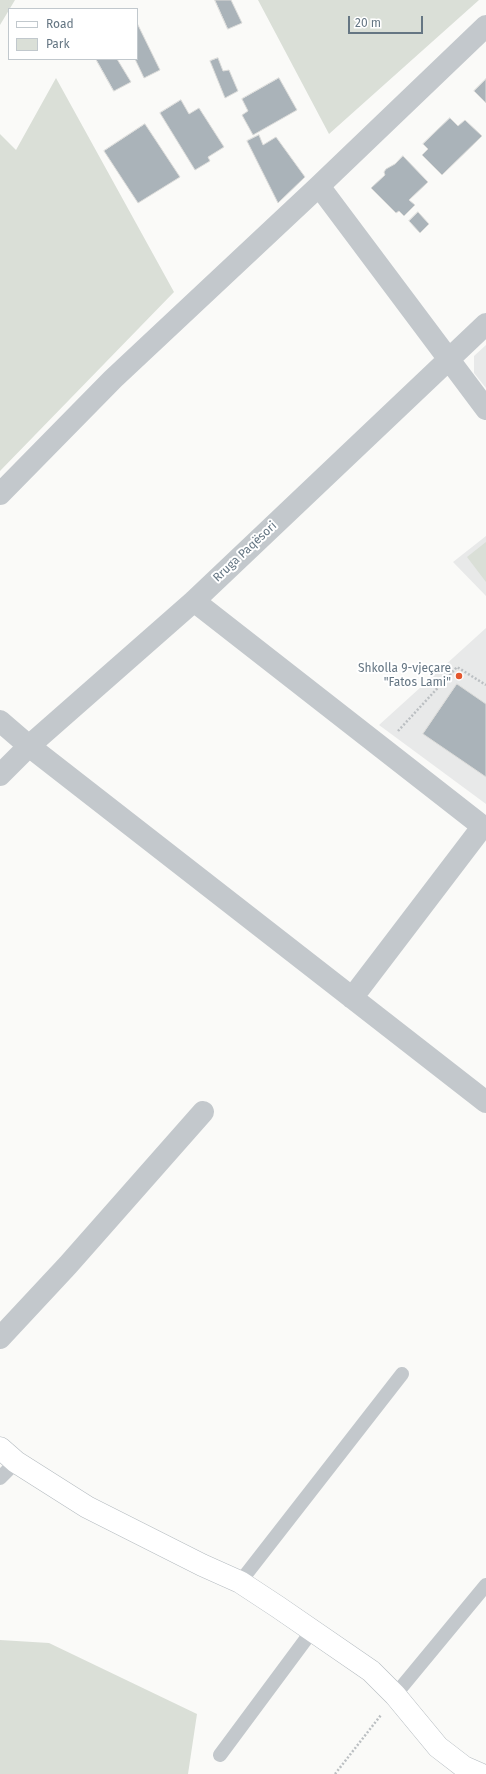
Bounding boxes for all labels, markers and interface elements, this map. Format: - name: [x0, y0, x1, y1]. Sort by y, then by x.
- legend: [8, 8, 138, 60]
- scale bar: [350, 8, 425, 34]
- text: 20 m: [355, 16, 381, 30]
- text: Road: [46, 17, 74, 31]
- text: Park: [46, 37, 70, 51]
- street label: Rruga Paqësori: [210, 519, 280, 585]
- place label: Shkolla 9-vjeçare "Fatos Lami": [358, 662, 451, 690]
- marker: Shkolla 9-vjeçare "Fatos Lami": [454, 671, 464, 681]

